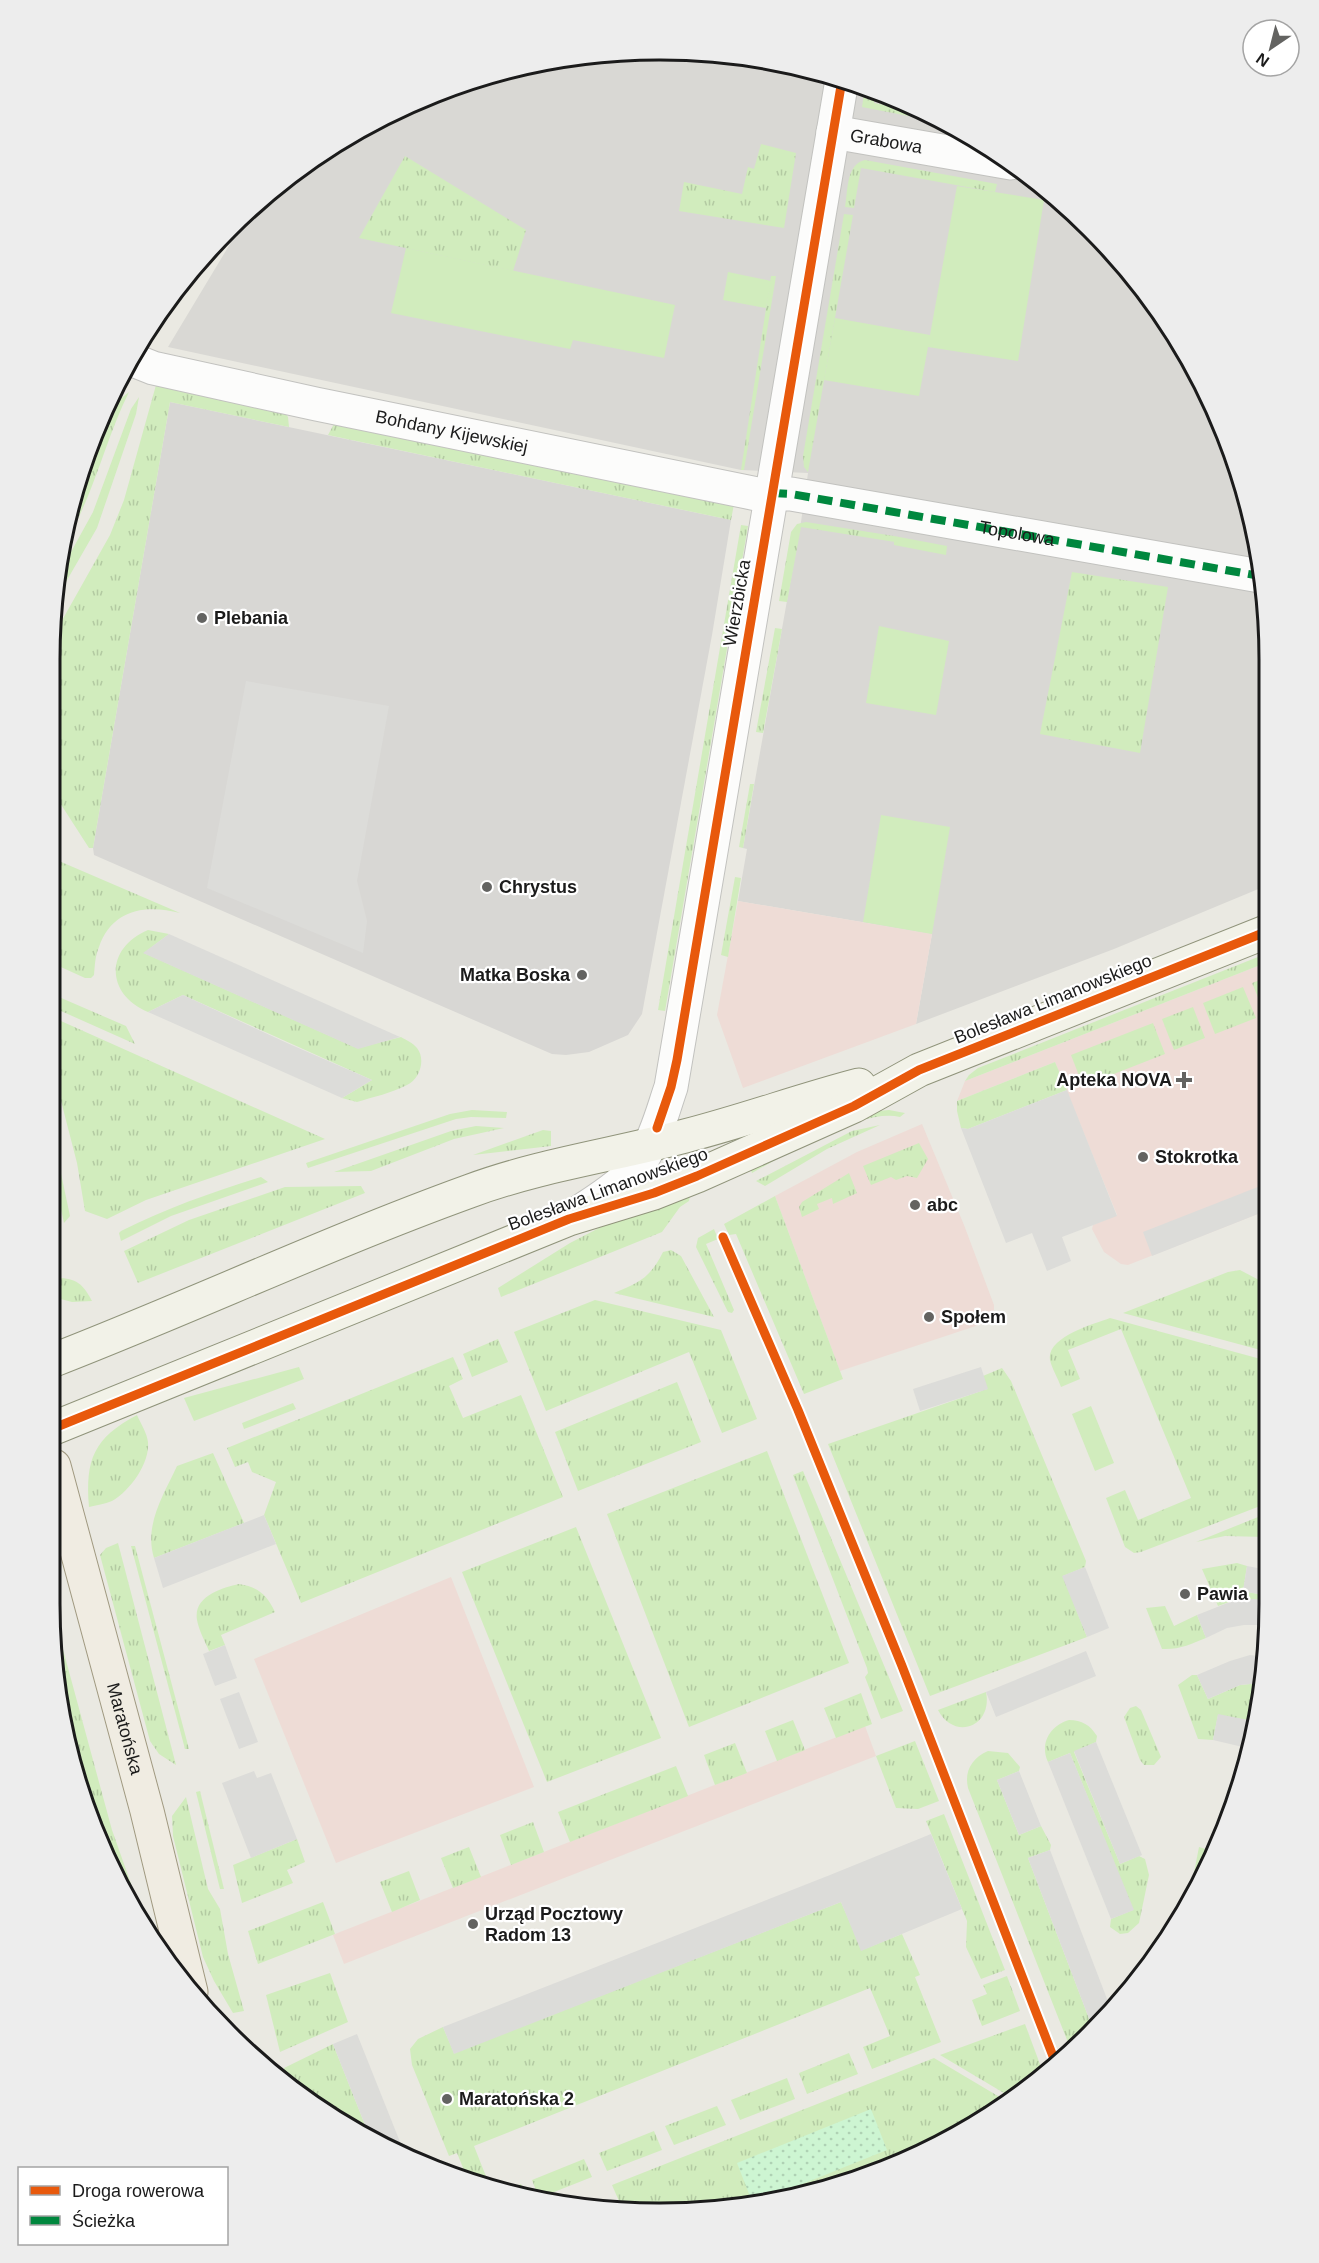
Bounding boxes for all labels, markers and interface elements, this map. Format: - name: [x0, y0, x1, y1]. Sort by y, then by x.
- north arrow: [1241, 18, 1301, 78]
- text: N: [1253, 50, 1272, 70]
- street label: Grabowa: [848, 125, 925, 158]
- street label: Bohdany Kijewskiej: [374, 406, 530, 457]
- street label: Topolowa: [978, 517, 1057, 550]
- street label: Wierzbicka: [720, 557, 755, 648]
- place label: Plebania: [214, 608, 289, 628]
- marker: Plebania: [195, 611, 209, 625]
- place label: Chrystus: [499, 877, 577, 897]
- marker: Chrystus: [480, 880, 494, 894]
- street label: Bolesława Limanowskiego: [951, 950, 1155, 1048]
- place label: Matka Boska: [460, 965, 571, 985]
- marker: Matka Boska: [575, 968, 589, 982]
- place label: Apteka NOVA: [1056, 1070, 1172, 1090]
- marker: Apteka NOVA: [1177, 1073, 1191, 1087]
- street label: Bolesława Limanowskiego: [505, 1143, 711, 1235]
- place label: Stokrotka: [1155, 1147, 1239, 1167]
- marker: Stokrotka: [1136, 1150, 1150, 1164]
- place label: abc: [927, 1195, 958, 1215]
- marker: abc: [908, 1198, 922, 1212]
- place label: Społem: [941, 1307, 1006, 1327]
- marker: Społem: [922, 1310, 936, 1324]
- place label: Pawia: [1197, 1584, 1249, 1604]
- marker: Pawia: [1178, 1587, 1192, 1601]
- street label: Maratońska: [103, 1681, 147, 1778]
- place label: Urząd Pocztowy Radom 13: [485, 1904, 623, 1945]
- marker: Urząd Pocztowy Radom 13: [466, 1917, 480, 1931]
- place label: Maratońska 2: [459, 2089, 574, 2109]
- marker: Maratońska 2: [440, 2092, 454, 2106]
- legend: [18, 2167, 228, 2245]
- text: Droga rowerowa: [72, 2181, 205, 2201]
- text: Ścieżka: [72, 2210, 136, 2231]

